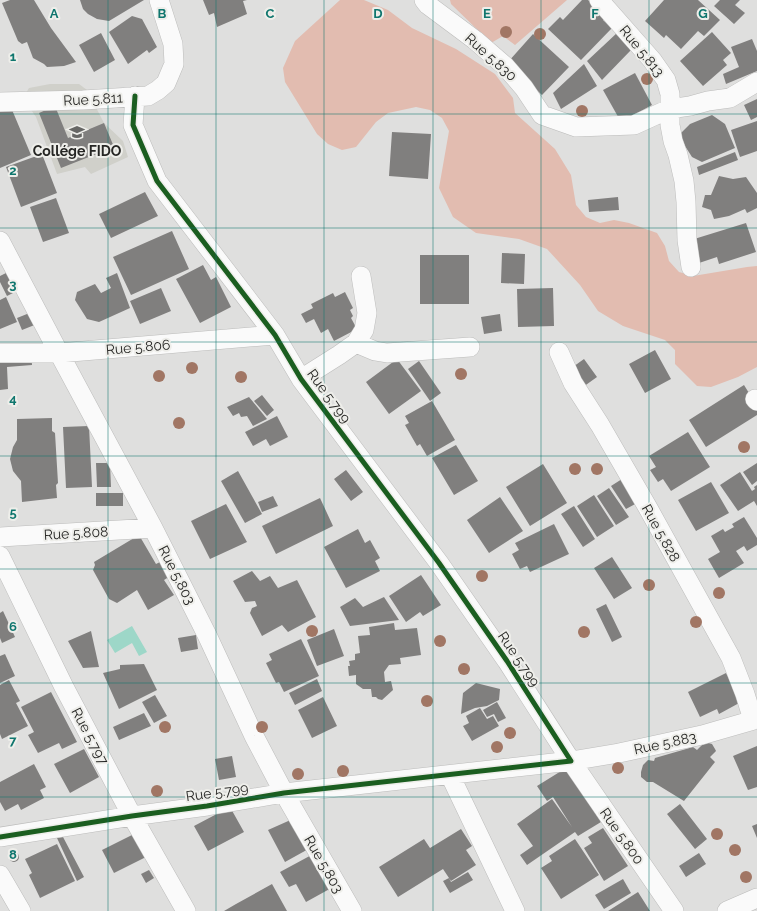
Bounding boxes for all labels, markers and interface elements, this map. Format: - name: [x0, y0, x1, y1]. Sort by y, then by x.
- text: A: [50, 6, 59, 21]
- text: B: [158, 6, 167, 21]
- text: C: [266, 6, 275, 21]
- text: D: [373, 6, 383, 21]
- text: E: [483, 6, 491, 21]
- text: F: [591, 6, 599, 21]
- text: G: [698, 6, 708, 21]
- street label: Rue 5.813: [617, 22, 667, 80]
- street label: Rue 5.830: [462, 30, 520, 84]
- text: 1: [10, 49, 17, 64]
- street label: Rue 5.811: [63, 89, 123, 109]
- school or university icon: Collége FIDO: [68, 123, 86, 141]
- place label: Collége FIDO: [33, 143, 122, 159]
- text: 2: [9, 163, 17, 178]
- text: 3: [9, 277, 17, 292]
- street label: Rue 5.806: [105, 336, 171, 358]
- street label: Rue 5.799: [304, 366, 354, 426]
- text: 4: [9, 391, 17, 406]
- street label: Rue 5.828: [639, 501, 683, 565]
- text: 5: [9, 505, 17, 520]
- street label: Rue 5.808: [43, 523, 109, 543]
- street label: Rue 5.803: [155, 543, 199, 607]
- text: 6: [9, 619, 17, 634]
- street label: Rue 5.799: [495, 628, 543, 690]
- street label: Rue 5.797: [68, 705, 112, 768]
- street label: Rue 5.883: [632, 729, 698, 757]
- text: 7: [9, 733, 17, 748]
- street label: Rue 5.799: [185, 780, 249, 804]
- street label: Rue 5.800: [597, 805, 647, 867]
- street label: Rue 5.803: [301, 832, 347, 896]
- text: 8: [9, 847, 17, 862]

